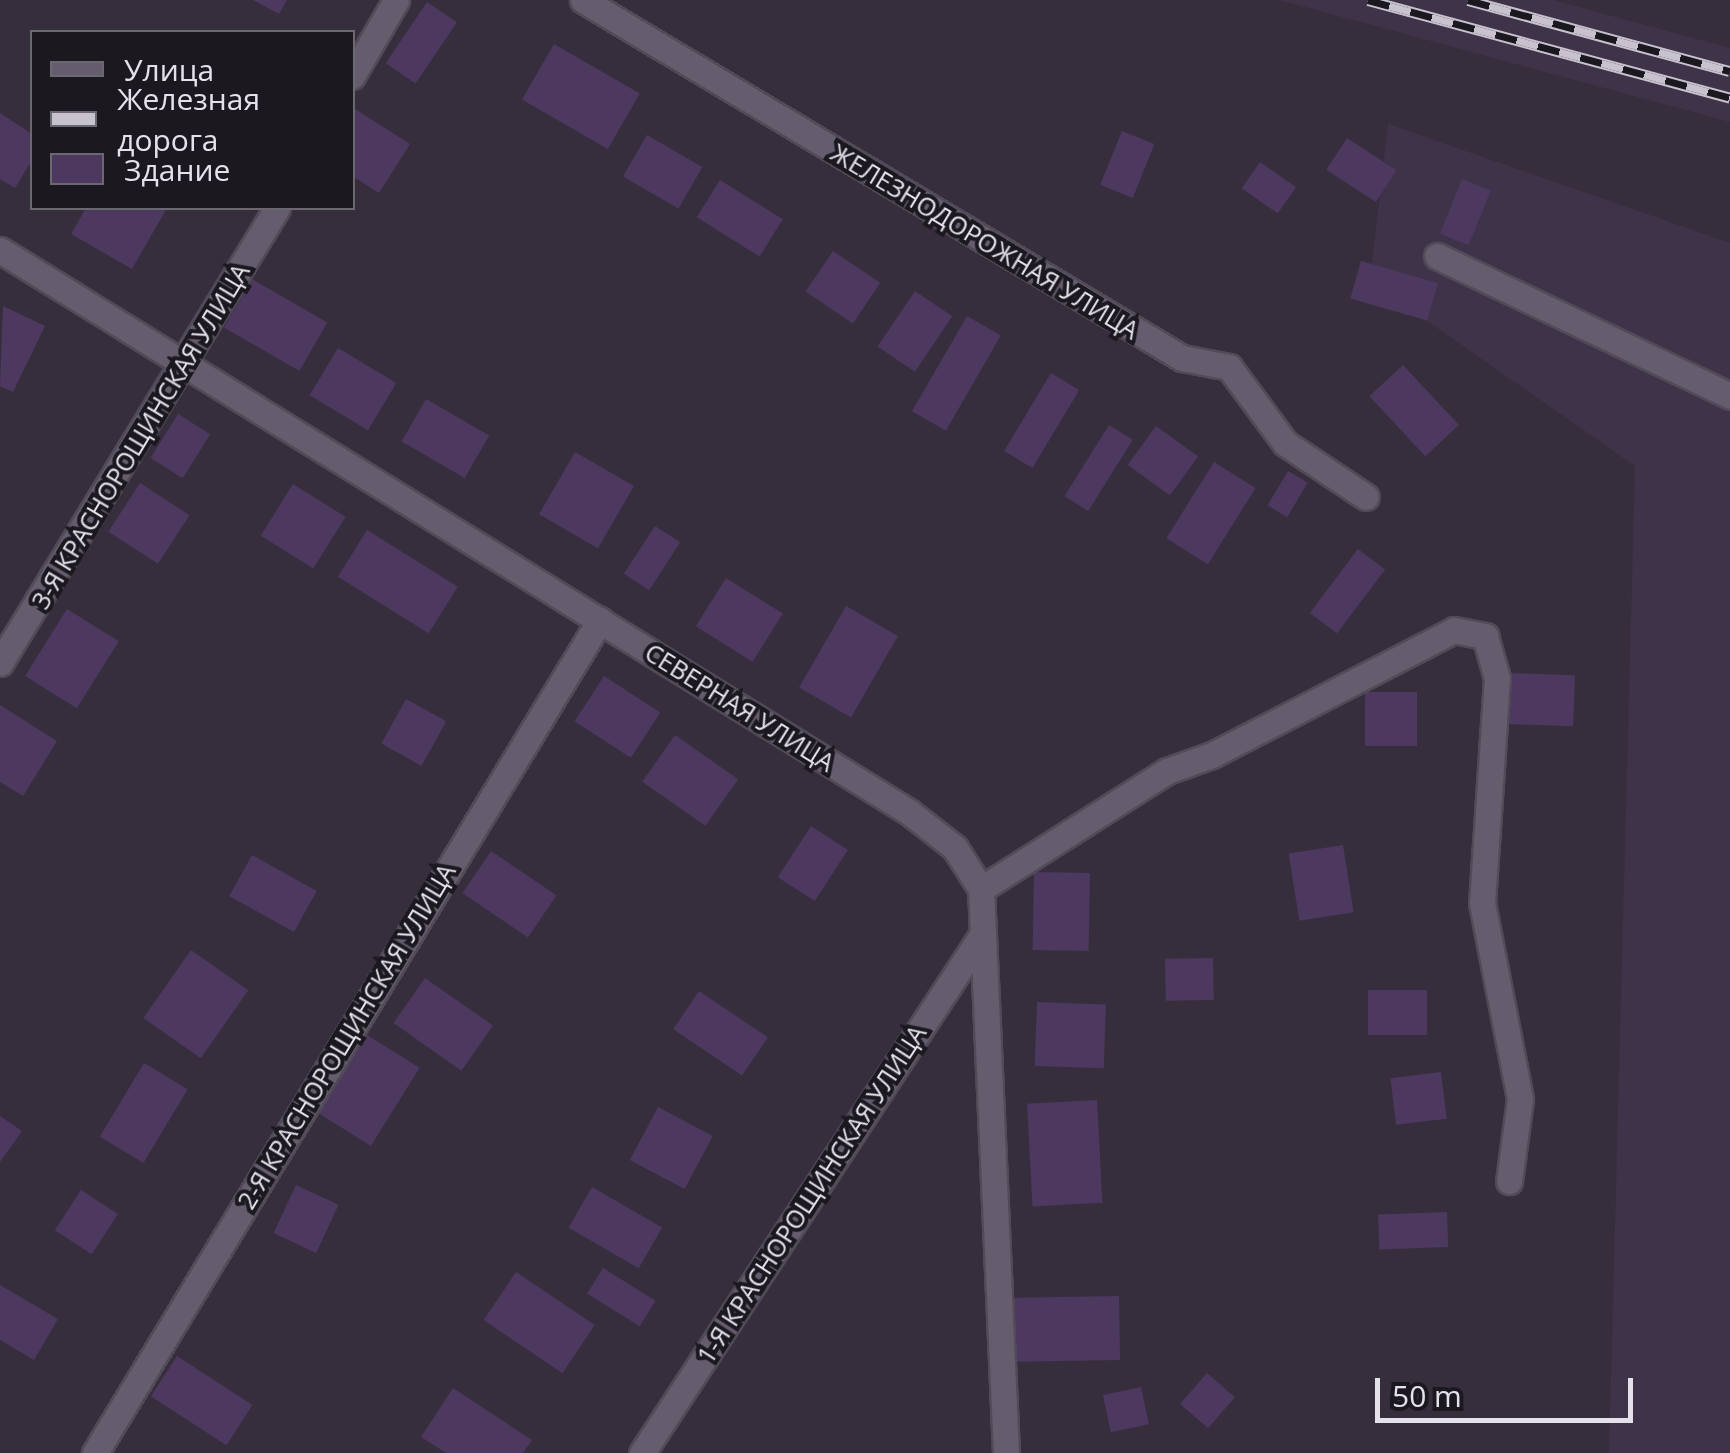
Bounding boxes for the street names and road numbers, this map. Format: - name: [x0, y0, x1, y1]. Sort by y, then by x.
- street label: ЖЕЛЕЗНОДОРОЖНАЯ УЛИЦА: [826, 137, 1144, 345]
- street label: 3-Я КРАСНОРОЩИНСКАЯ УЛИЦА: [25, 258, 255, 614]
- street label: СЕВЕРНАЯ УЛИЦА: [640, 637, 840, 777]
- street label: 2-Я КРАСНОРОЩИНСКАЯ УЛИЦА: [231, 858, 461, 1214]
- street label: 1-Я КРАСНОРОЩИНСКАЯ УЛИЦА: [690, 1019, 932, 1369]

